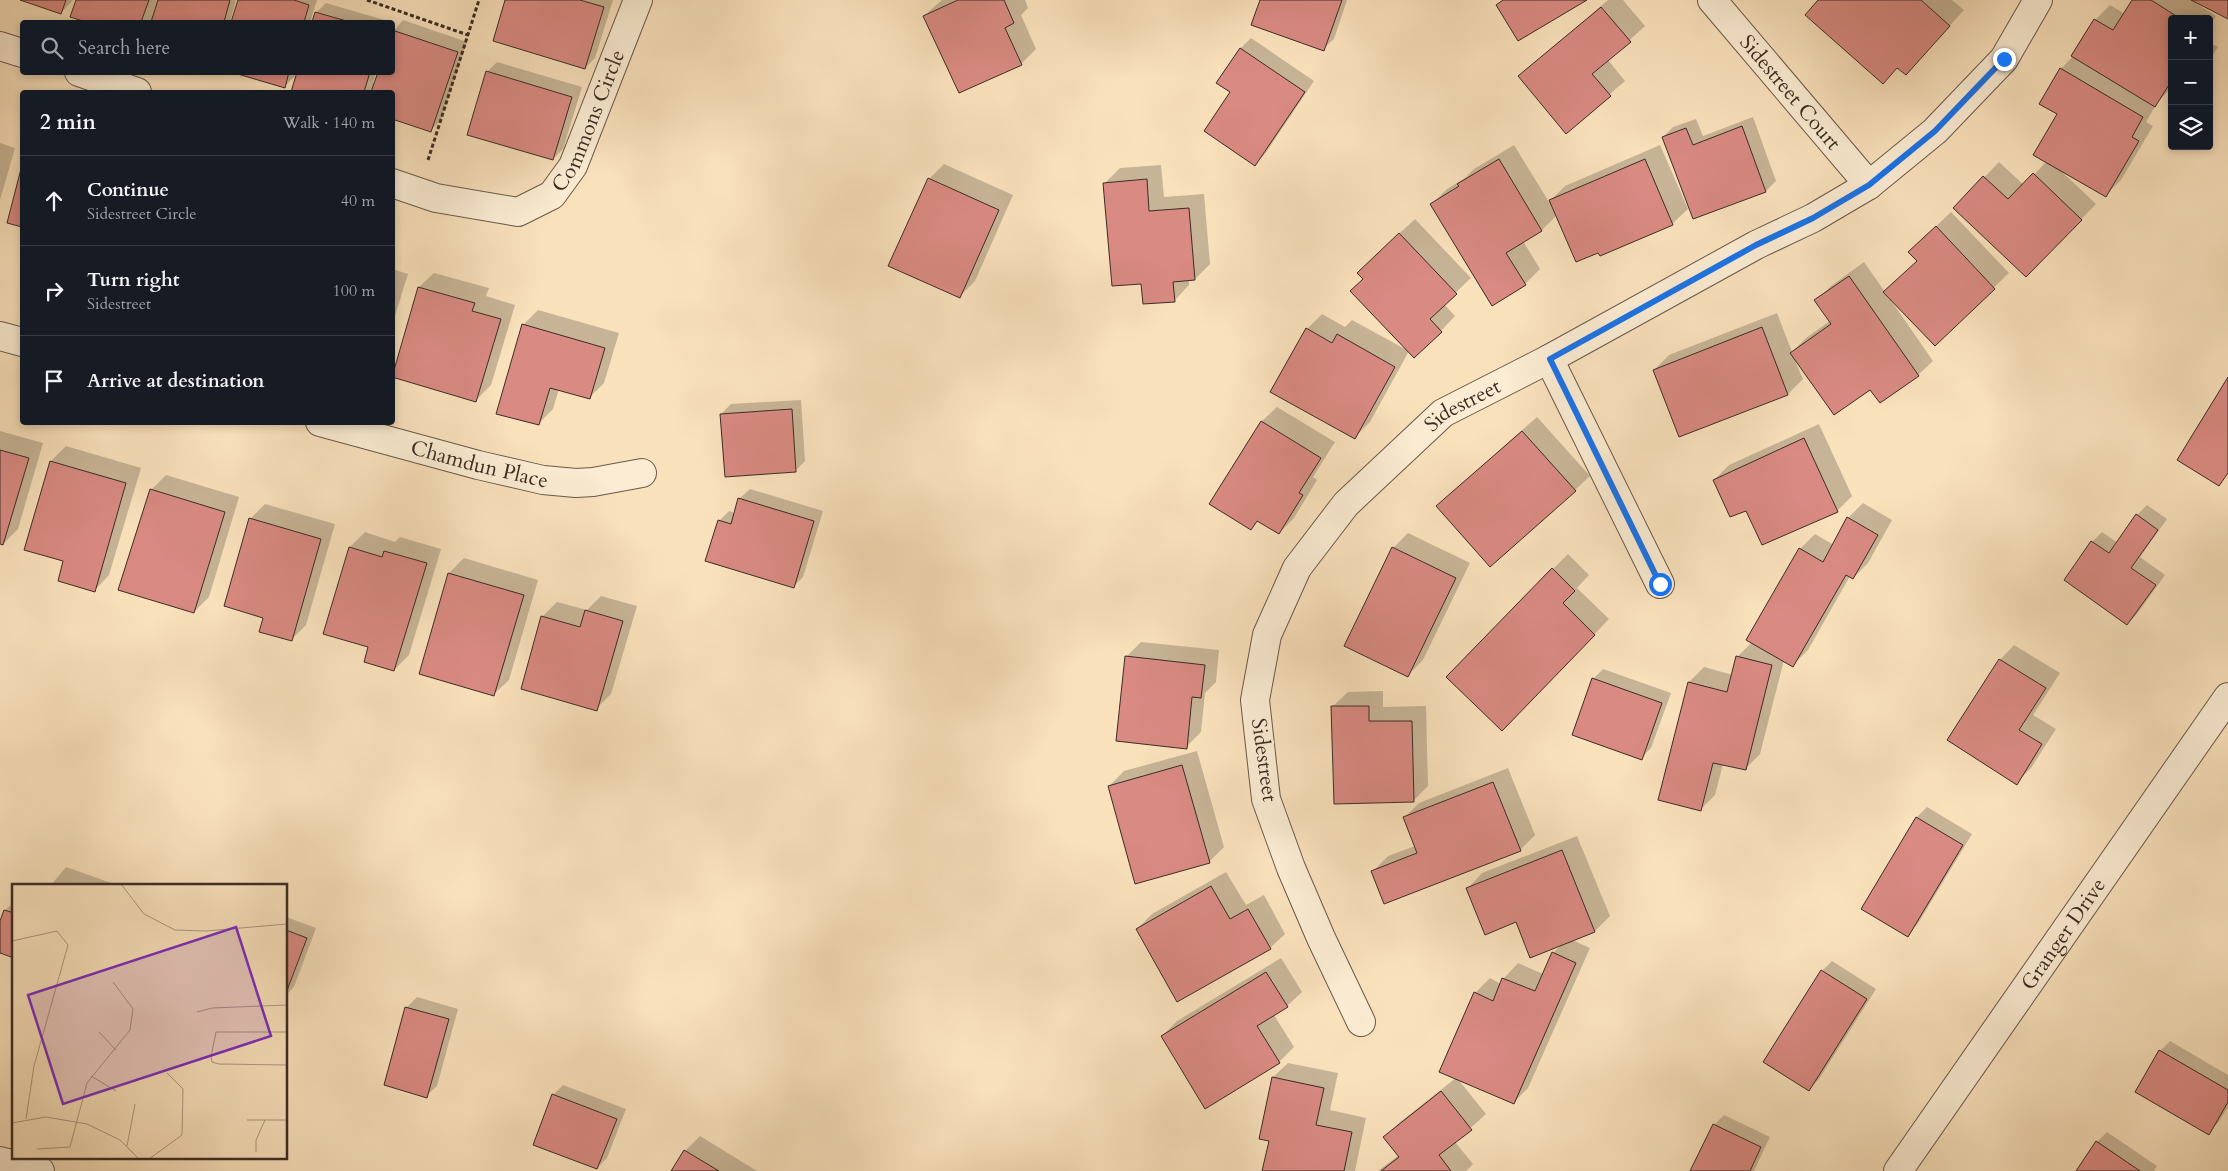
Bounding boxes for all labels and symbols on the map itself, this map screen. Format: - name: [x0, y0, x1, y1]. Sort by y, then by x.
- street label: Sidestreet Court: [1733, 28, 1848, 156]
- street label: Commons Circle: [544, 45, 632, 198]
- route end: [1993, 48, 2016, 71]
- street label: Sidestreet: [1417, 371, 1506, 438]
- street label: Chamdun Place: [408, 433, 549, 495]
- route start: [1649, 573, 1672, 596]
- street label: Sidestreet: [1244, 716, 1284, 804]
- street label: Granger Drive: [2014, 872, 2112, 996]
- inset map: [12, 884, 288, 1158]

